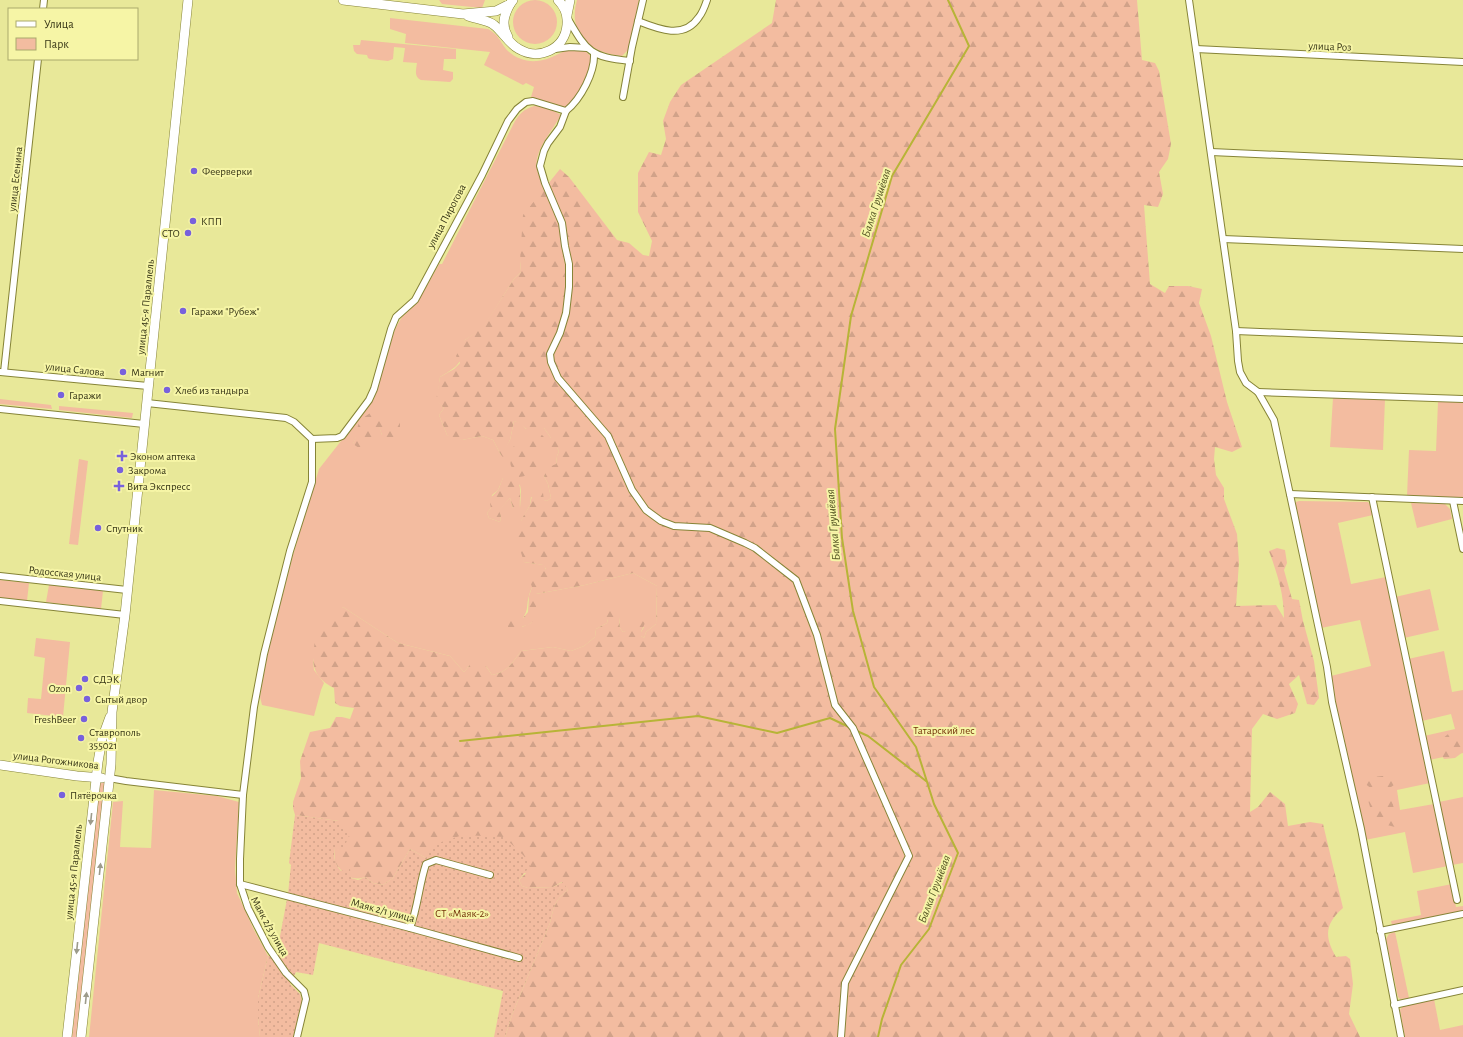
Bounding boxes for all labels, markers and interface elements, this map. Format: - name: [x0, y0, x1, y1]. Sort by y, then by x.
- legend: [8, 8, 138, 60]
- text: Улица: [44, 18, 74, 30]
- text: Парк: [44, 38, 69, 50]
- street label: улица Роз: [1307, 40, 1352, 53]
- street label: улица Есенина: [7, 146, 24, 213]
- marker: Феерверки: [189, 166, 199, 176]
- place label: Феерверки: [202, 166, 252, 177]
- water label: Балка Грушёвая: [859, 167, 894, 239]
- street label: улица Пирогова: [425, 182, 468, 251]
- marker: КПП: [188, 216, 198, 226]
- place label: КПП: [201, 216, 222, 227]
- place label: СТО: [162, 228, 180, 239]
- marker: СТО: [183, 228, 193, 238]
- street label: улица 45-я Параллель: [135, 259, 156, 356]
- marker: Гаражи "Рубеж": [178, 306, 188, 316]
- place label: Гаражи "Рубеж": [191, 306, 260, 317]
- street label: улица Салова: [44, 361, 105, 378]
- marker: Магнит: [118, 367, 128, 377]
- place label: Магнит: [131, 367, 164, 378]
- marker: Хлеб из тандыра: [162, 385, 172, 395]
- place label: Хлеб из тандыра: [175, 385, 249, 396]
- marker: Гаражи: [56, 390, 66, 400]
- place label: Гаражи: [69, 390, 101, 401]
- marker: Эконом аптека: [117, 451, 127, 461]
- place label: Эконом аптека: [130, 451, 195, 462]
- marker: Закрома: [115, 465, 125, 475]
- place label: Закрома: [128, 465, 166, 476]
- marker: Вита Экспресс: [114, 481, 124, 491]
- place label: Вита Экспресс: [127, 481, 190, 492]
- water label: Балка Грушёвая: [824, 489, 843, 561]
- marker: Спутник: [93, 523, 103, 533]
- place label: Спутник: [106, 523, 143, 534]
- street label: Родосская улица: [28, 564, 102, 583]
- marker: СДЭК: [80, 674, 90, 684]
- place label: СДЭК: [93, 674, 120, 685]
- place label: Ozon: [49, 683, 71, 694]
- marker: Ozon: [74, 683, 84, 693]
- marker: Сытый двор: [82, 694, 92, 704]
- place label: Сытый двор: [95, 694, 148, 705]
- place label: FreshBeer: [34, 714, 76, 725]
- marker: FreshBeer: [79, 714, 89, 724]
- park label: Татарский лес: [913, 725, 975, 736]
- place label: Ставрополь 355021: [89, 727, 141, 751]
- marker: Ставрополь 355021: [76, 733, 86, 743]
- street label: улица Рогожникова: [12, 750, 99, 771]
- marker: Пятёрочка: [57, 790, 67, 800]
- place label: Пятёрочка: [70, 790, 117, 801]
- one-way arrow: [88, 813, 94, 825]
- street label: улица 45-я Параллель: [63, 824, 84, 921]
- water label: Балка Грушёвая: [916, 853, 953, 925]
- one-way arrow: [97, 863, 103, 875]
- street label: Маяк 2/3 улица: [249, 895, 290, 958]
- street label: Маяк 2/1 улица: [350, 897, 416, 924]
- park label: СТ «Маяк-2»: [435, 908, 489, 919]
- one-way arrow: [74, 942, 80, 954]
- one-way arrow: [82, 992, 89, 1004]

